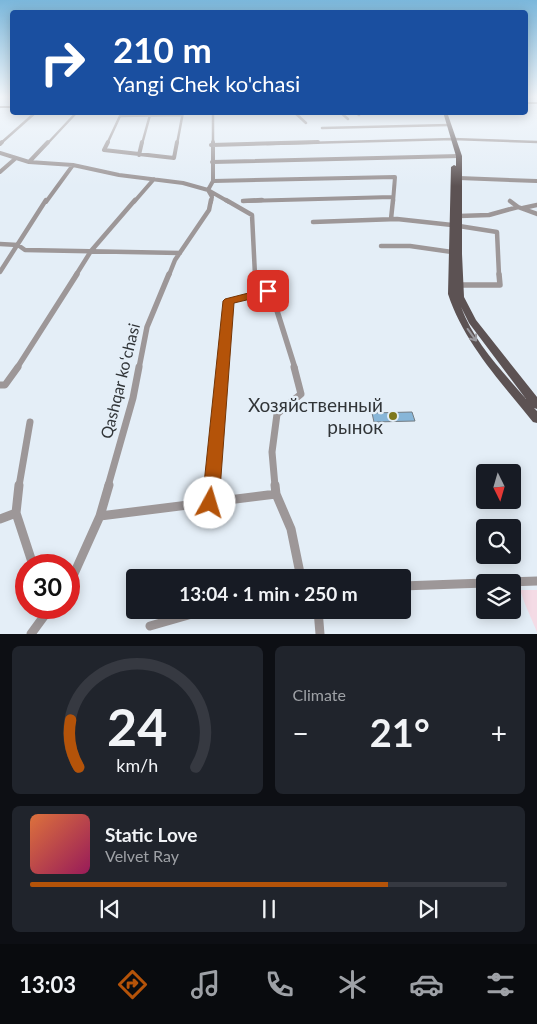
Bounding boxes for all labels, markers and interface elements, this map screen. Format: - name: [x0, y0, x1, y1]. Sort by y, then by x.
- text: 210 m: [113, 28, 212, 70]
- icon: right: [30, 30, 95, 95]
- text: Yangi Chek ko'chasi: [113, 70, 300, 97]
- pin: [247, 270, 289, 312]
- icon: arrive: [254, 277, 282, 305]
- street label: Qashqar koʻchasi: [96, 321, 143, 441]
- one-way arrow: [467, 328, 478, 341]
- place label: Хозяйственный рынок: [248, 393, 383, 438]
- marker: Хозяйственный рынок: [387, 410, 399, 422]
- north arrow: [476, 464, 521, 509]
- map controls: [476, 464, 521, 619]
- position arrow: [183, 476, 235, 528]
- button: search: [476, 519, 521, 564]
- speed limit sign: 30: [15, 554, 80, 619]
- button: layers: [476, 574, 521, 619]
- text: 13:04 · 1 min · 250 m: [179, 582, 358, 605]
- text: Climate: [293, 685, 346, 704]
- text: 24: [107, 695, 167, 757]
- text: 21°: [370, 709, 430, 755]
- text: −: [293, 716, 309, 750]
- text: +: [491, 716, 507, 750]
- text: km/h: [116, 754, 158, 776]
- text: Static Love: [105, 823, 197, 846]
- text: Velvet Ray: [105, 846, 179, 865]
- icon: previous: [96, 895, 124, 923]
- icon: pause: [255, 895, 283, 923]
- icon: next: [414, 895, 442, 923]
- icon: directions: [115, 967, 150, 1002]
- icon: music: [188, 967, 223, 1002]
- icon: phone: [262, 967, 297, 1002]
- icon: climate: [335, 967, 370, 1002]
- icon: car: [409, 967, 444, 1002]
- icon: filters: [483, 967, 518, 1002]
- text: 13:03: [19, 971, 76, 998]

